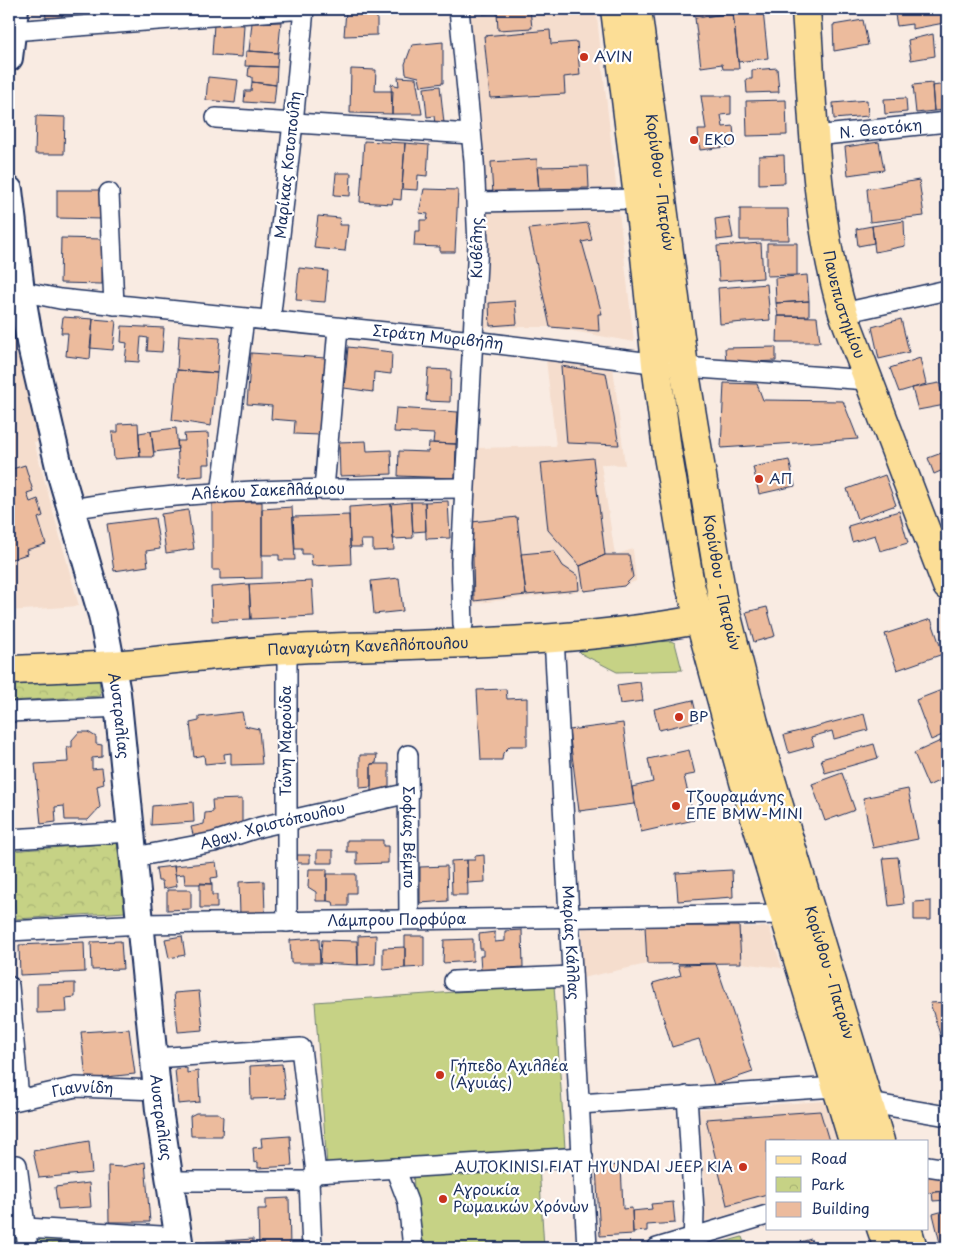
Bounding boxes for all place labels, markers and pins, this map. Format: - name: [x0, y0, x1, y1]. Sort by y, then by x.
- place label: AVIN: [594, 44, 632, 67]
- marker: AVIN: [578, 51, 590, 63]
- place label: EKO: [704, 127, 735, 150]
- marker: EKO: [688, 134, 700, 146]
- place label: ΑΠ: [769, 466, 792, 489]
- marker: ΑΠ: [753, 473, 765, 485]
- place label: BP: [689, 704, 708, 727]
- marker: BP: [673, 711, 685, 723]
- place label: Τζουραμάνης ΕΠΕ BMW-MINI: [686, 784, 803, 824]
- marker: Τζουραμάνης ΕΠΕ BMW-MINI: [670, 800, 682, 812]
- place label: Γήπεδο Αχιλλέα (Αγυιάς): [450, 1053, 568, 1093]
- marker: Γήπεδο Αχιλλέα (Αγυιάς): [434, 1069, 446, 1081]
- place label: AUTOKINISI FIAT HYUNDAI JEEP KIA: [455, 1154, 733, 1177]
- marker: AUTOKINISI FIAT HYUNDAI JEEP KIA: [737, 1161, 749, 1173]
- place label: Αγροικία Ρωμαικών Χρόνων: [453, 1177, 589, 1217]
- marker: Αγροικία Ρωμαικών Χρόνων: [437, 1193, 449, 1205]

